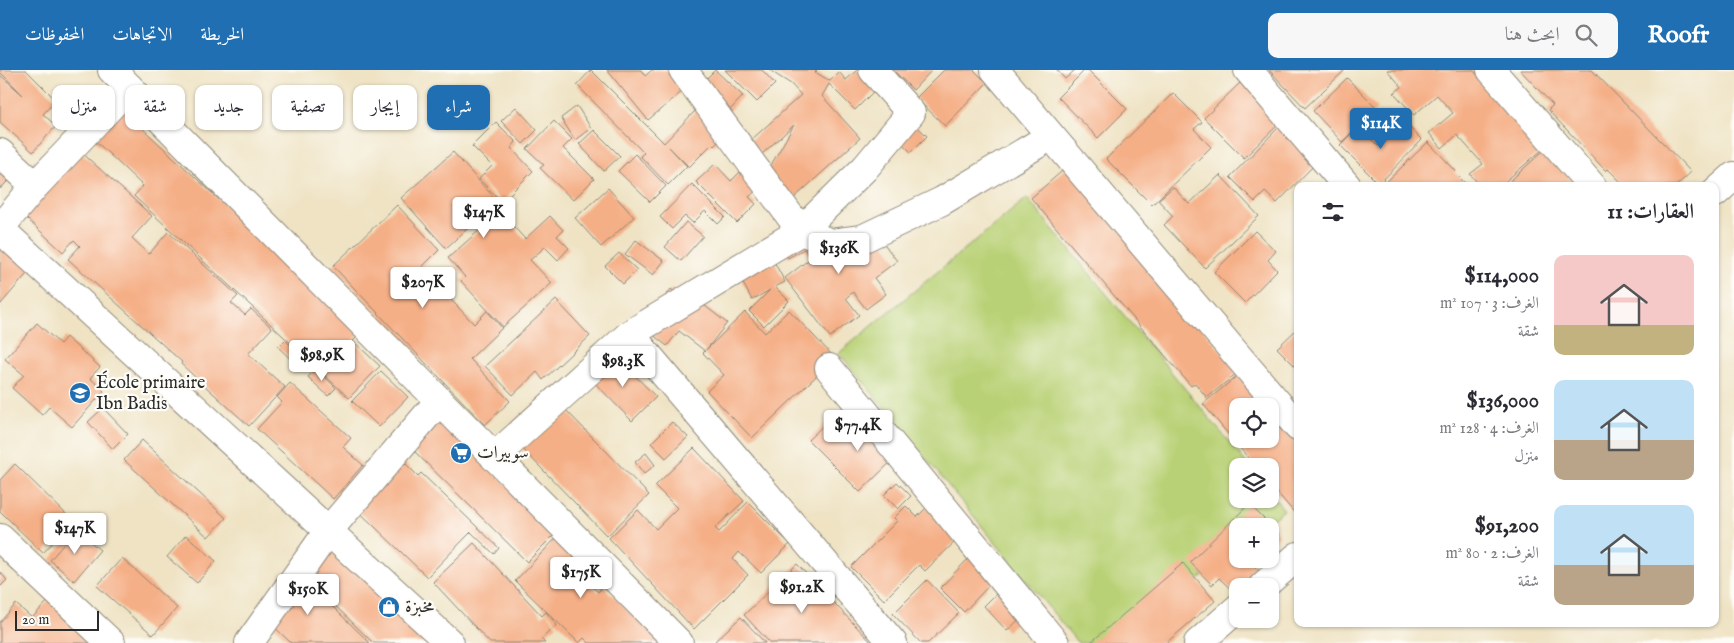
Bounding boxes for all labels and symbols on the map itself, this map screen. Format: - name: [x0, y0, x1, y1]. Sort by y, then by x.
- pin: $114K: [1346, 108, 1416, 150]
- pin: $147K: [449, 196, 519, 239]
- pin: $136K: [804, 232, 874, 275]
- pin: $207K: [388, 266, 458, 309]
- pin: $98.9K: [281, 340, 363, 382]
- pin: $98.3K: [582, 346, 664, 388]
- place label: École primaire Ibn Badis: [96, 370, 205, 416]
- school or university icon: École primaire Ibn Badis: [68, 381, 92, 405]
- pin: $77.4K: [817, 410, 899, 452]
- supermarket icon: سوبيرات: [449, 441, 473, 465]
- place label: سوبيرات: [477, 442, 529, 465]
- pin: $147K: [40, 512, 110, 555]
- pin: $175K: [546, 556, 616, 599]
- pin: $91.2K: [761, 572, 843, 614]
- pin: $150K: [273, 574, 343, 616]
- shop icon: مخبزة: [377, 595, 401, 619]
- place label: مخبزة: [405, 596, 434, 619]
- scale bar: [15, 608, 99, 631]

